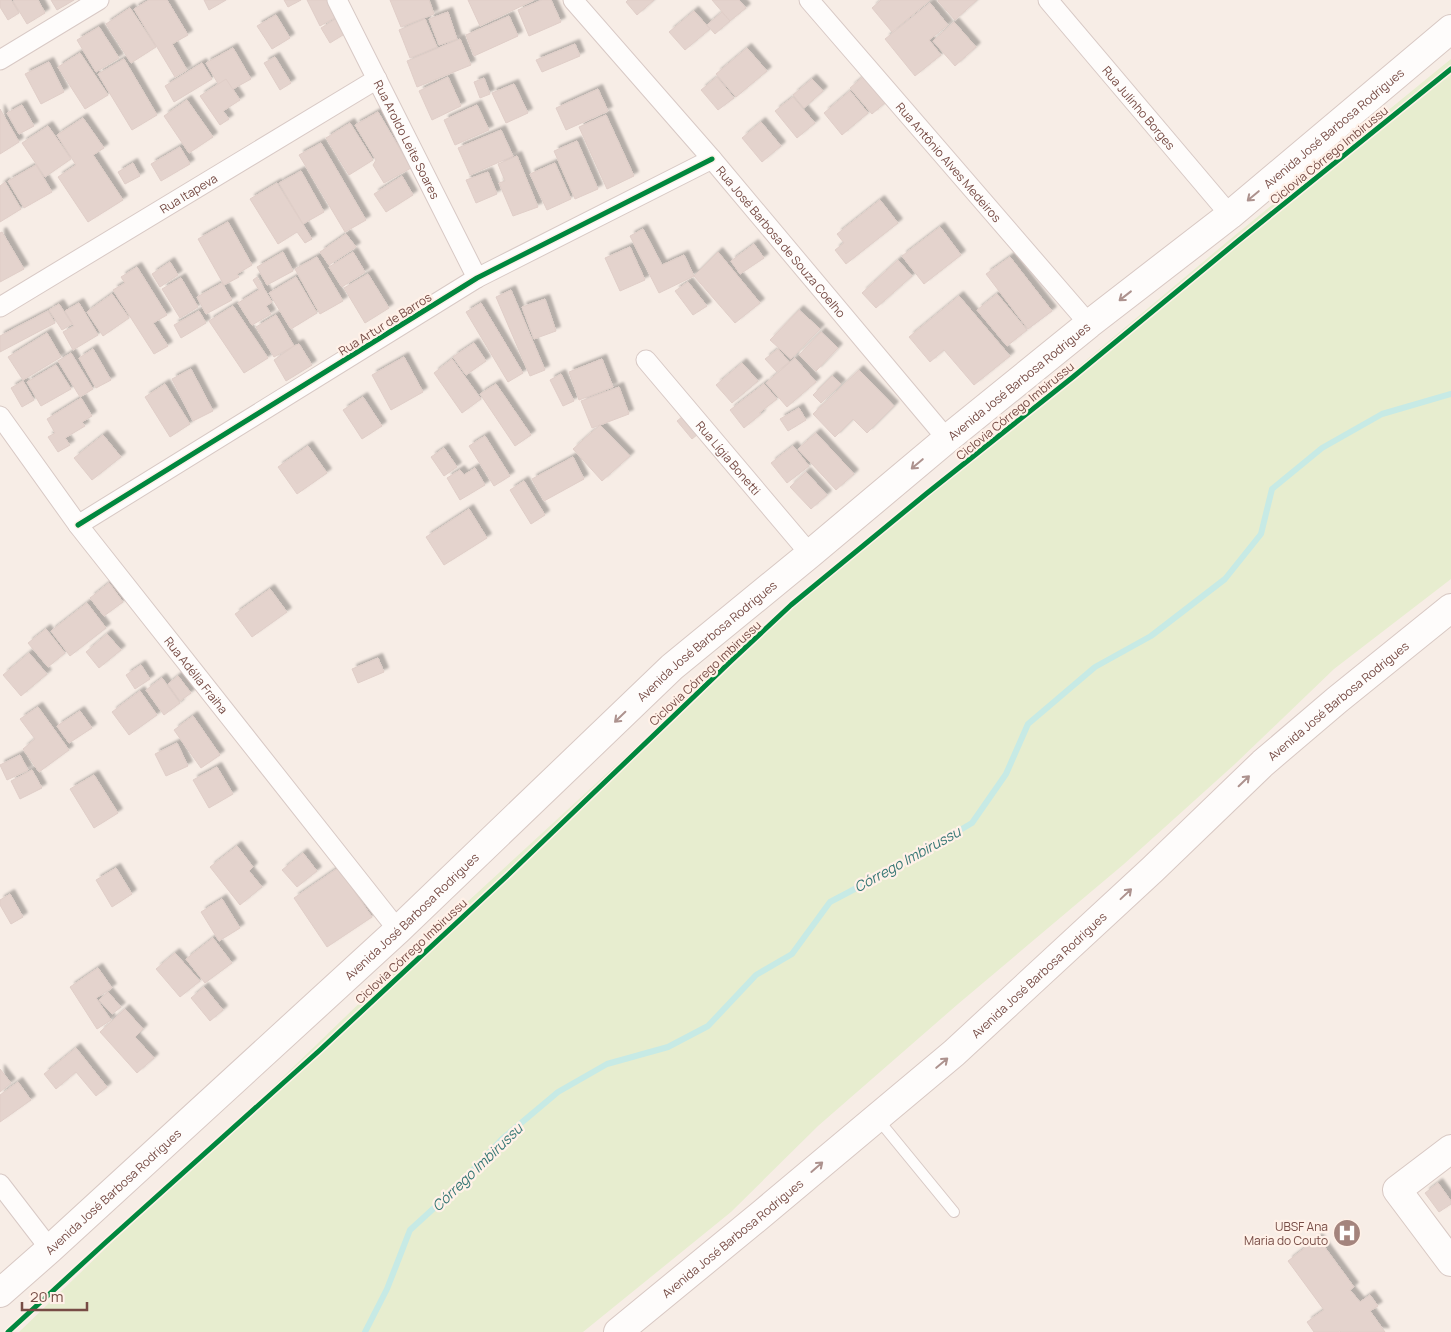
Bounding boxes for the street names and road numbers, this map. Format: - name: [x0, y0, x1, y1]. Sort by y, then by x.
- street label: Rua Julinho Borges: [1099, 62, 1179, 153]
- street label: Avenida José Barbosa Rodrigues: [1260, 64, 1407, 192]
- street label: Rua Aroldo Leite Soares: [370, 77, 444, 202]
- street label: Rua Antônio Alves Medeiros: [892, 98, 1005, 225]
- street label: Ciclovia Córrego Imbirussu: [1266, 102, 1392, 208]
- street label: Rua José Barbosa de Souza Coelho: [713, 162, 850, 321]
- street label: Rua Itapeva: [156, 169, 220, 217]
- street label: Rua Artur de Barros: [335, 289, 435, 359]
- street label: Avenida José Barbosa Rodrigues: [944, 318, 1094, 444]
- street label: Ciclovia Córrego Imbirussu: [952, 358, 1078, 464]
- street label: Rua Lígia Bonetti: [692, 417, 765, 498]
- street label: Avenida José Barbosa Rodrigues: [633, 576, 780, 705]
- street label: Ciclovia Córrego Imbirussu: [645, 617, 765, 729]
- street label: Rua Adélia Fraiha: [161, 633, 232, 717]
- street label: Avenida José Barbosa Rodrigues: [1264, 637, 1412, 764]
- street label: Avenida José Barbosa Rodrigues: [341, 849, 482, 984]
- street label: Ciclovia Córrego Imbirussu: [351, 895, 471, 1007]
- street label: Avenida José Barbosa Rodrigues: [967, 908, 1110, 1042]
- street label: Avenida José Barbosa Rodrigues: [41, 1125, 185, 1258]
- street label: Avenida José Barbosa Rodrigues: [658, 1175, 807, 1301]

